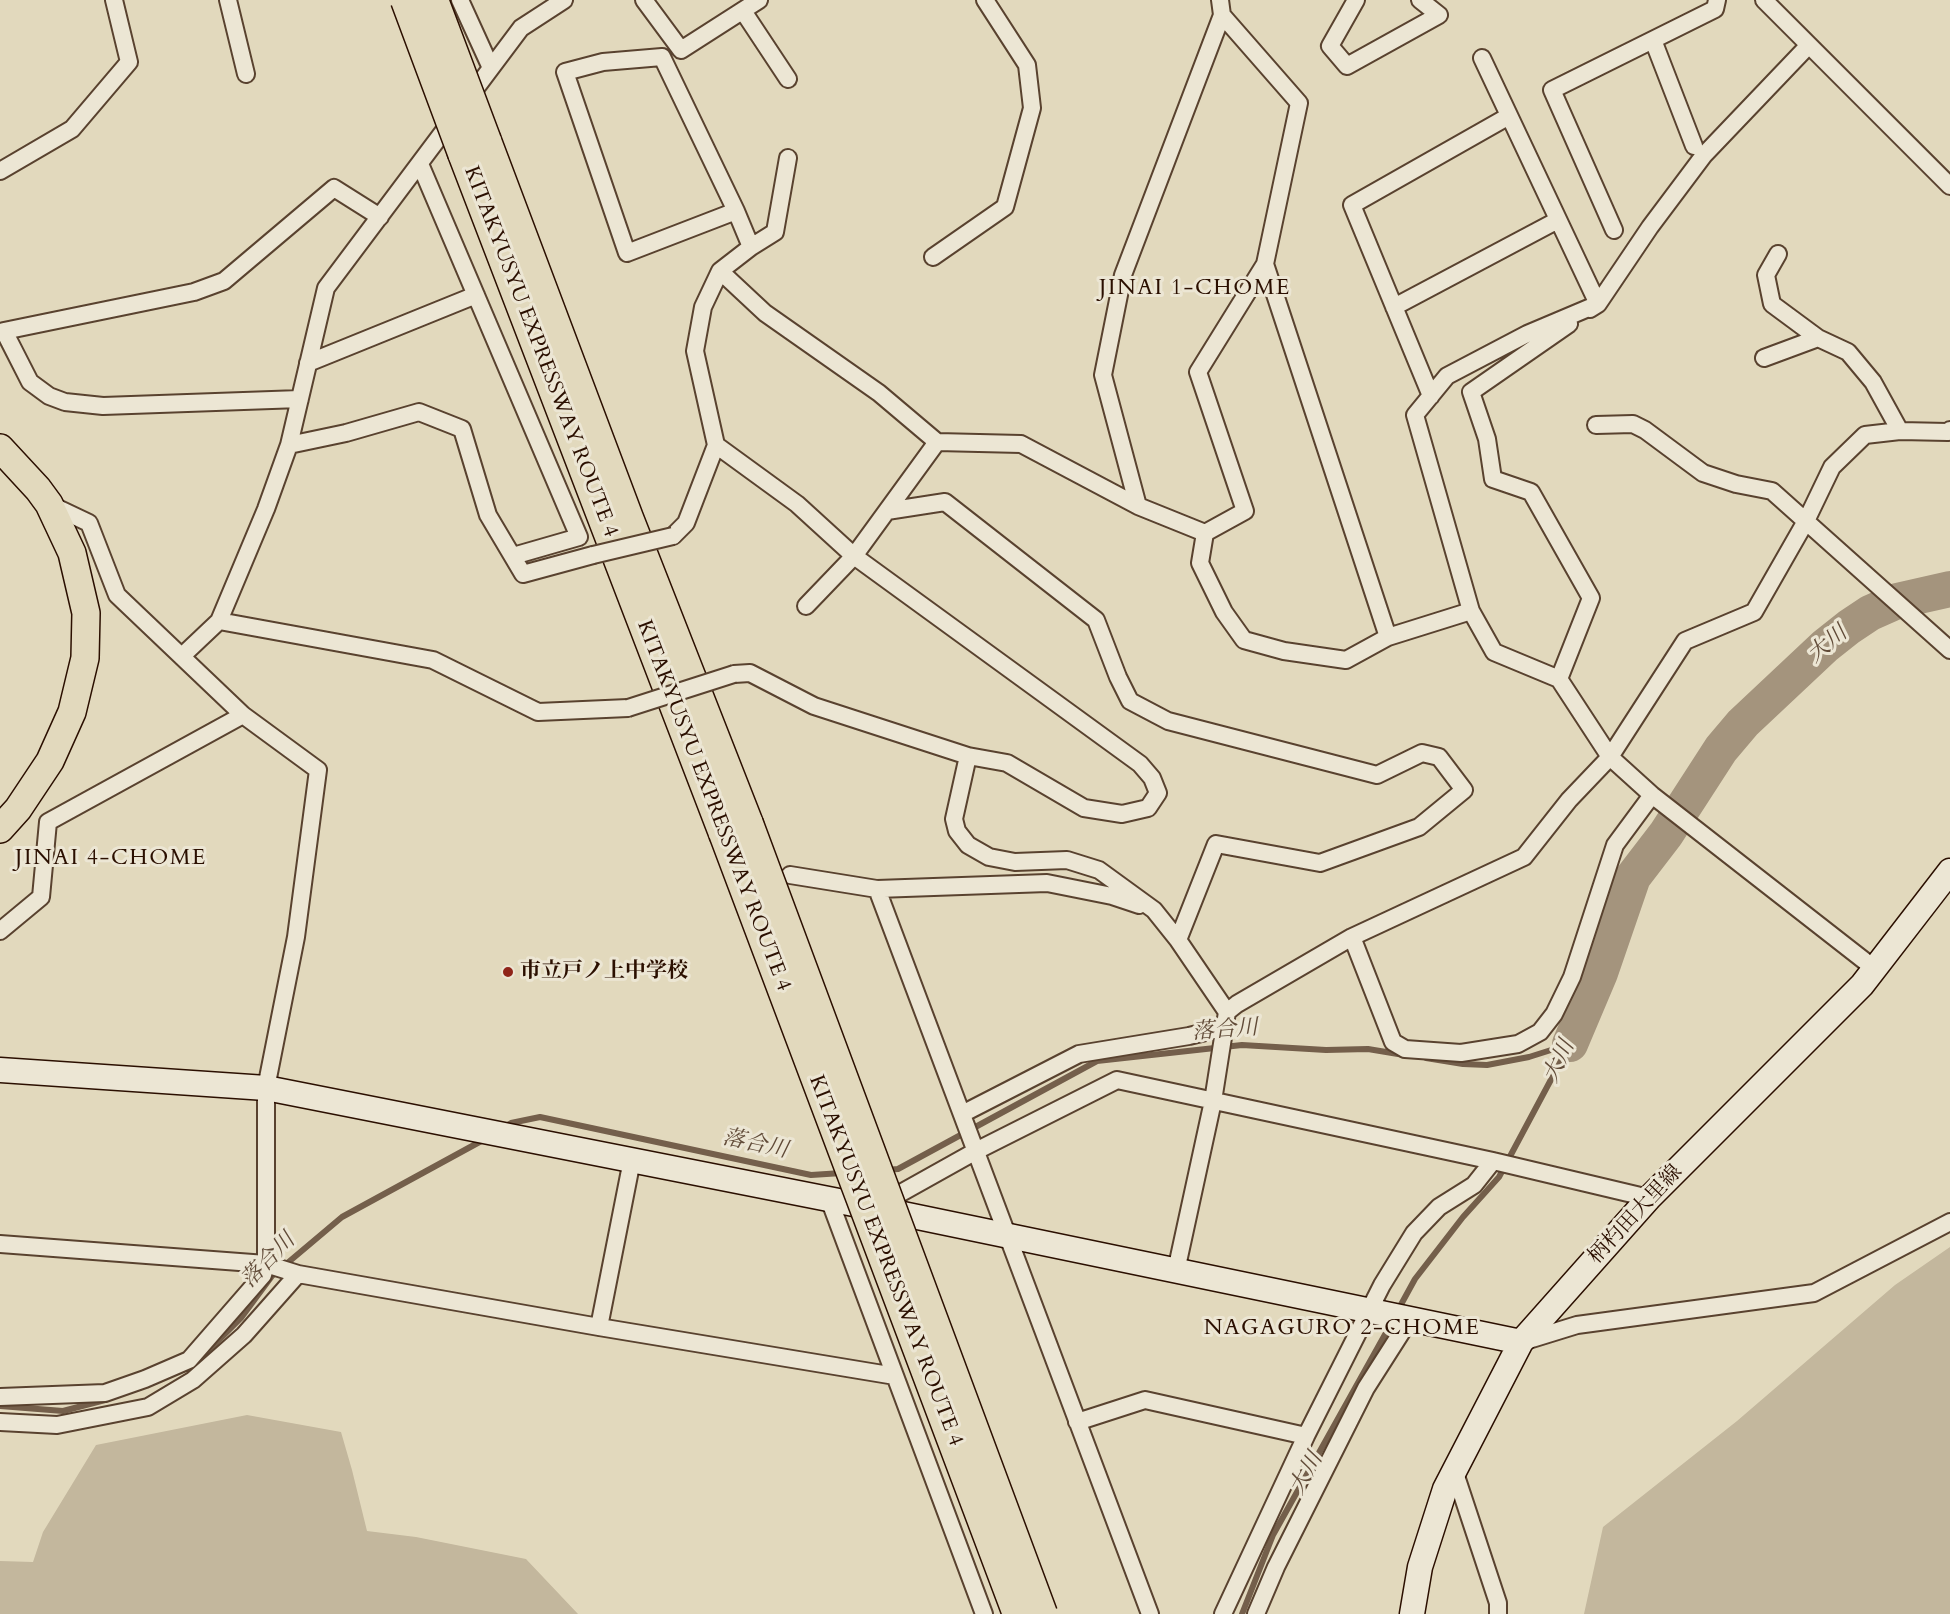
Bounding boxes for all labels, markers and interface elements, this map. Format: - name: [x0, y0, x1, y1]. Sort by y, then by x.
- street label: KITAKYUSYU EXPRESSWAY ROUTE 4: [457, 163, 623, 541]
- district label: JINAI 1-CHOME: [1099, 276, 1291, 302]
- street label: KITAKYUSYU EXPRESSWAY ROUTE 4: [630, 617, 796, 995]
- water label: 大川: [1803, 621, 1853, 669]
- district label: JINAI 4-CHOME: [15, 846, 207, 872]
- place label: 市立戸ノ上中学校: [520, 959, 688, 985]
- marker: 市立戸ノ上中学校: [501, 965, 515, 979]
- water label: 落合川: [1191, 1016, 1259, 1046]
- water label: 大川: [1539, 1036, 1581, 1088]
- street label: KITAKYUSYU EXPRESSWAY ROUTE 4: [802, 1072, 968, 1450]
- water label: 落合川: [720, 1125, 790, 1165]
- street label: 柄杓田大里線: [1584, 1160, 1688, 1270]
- water label: 落合川: [237, 1228, 301, 1294]
- district label: NAGAGURO 2-CHOME: [1204, 1316, 1480, 1342]
- water label: 大川: [1285, 1448, 1329, 1500]

